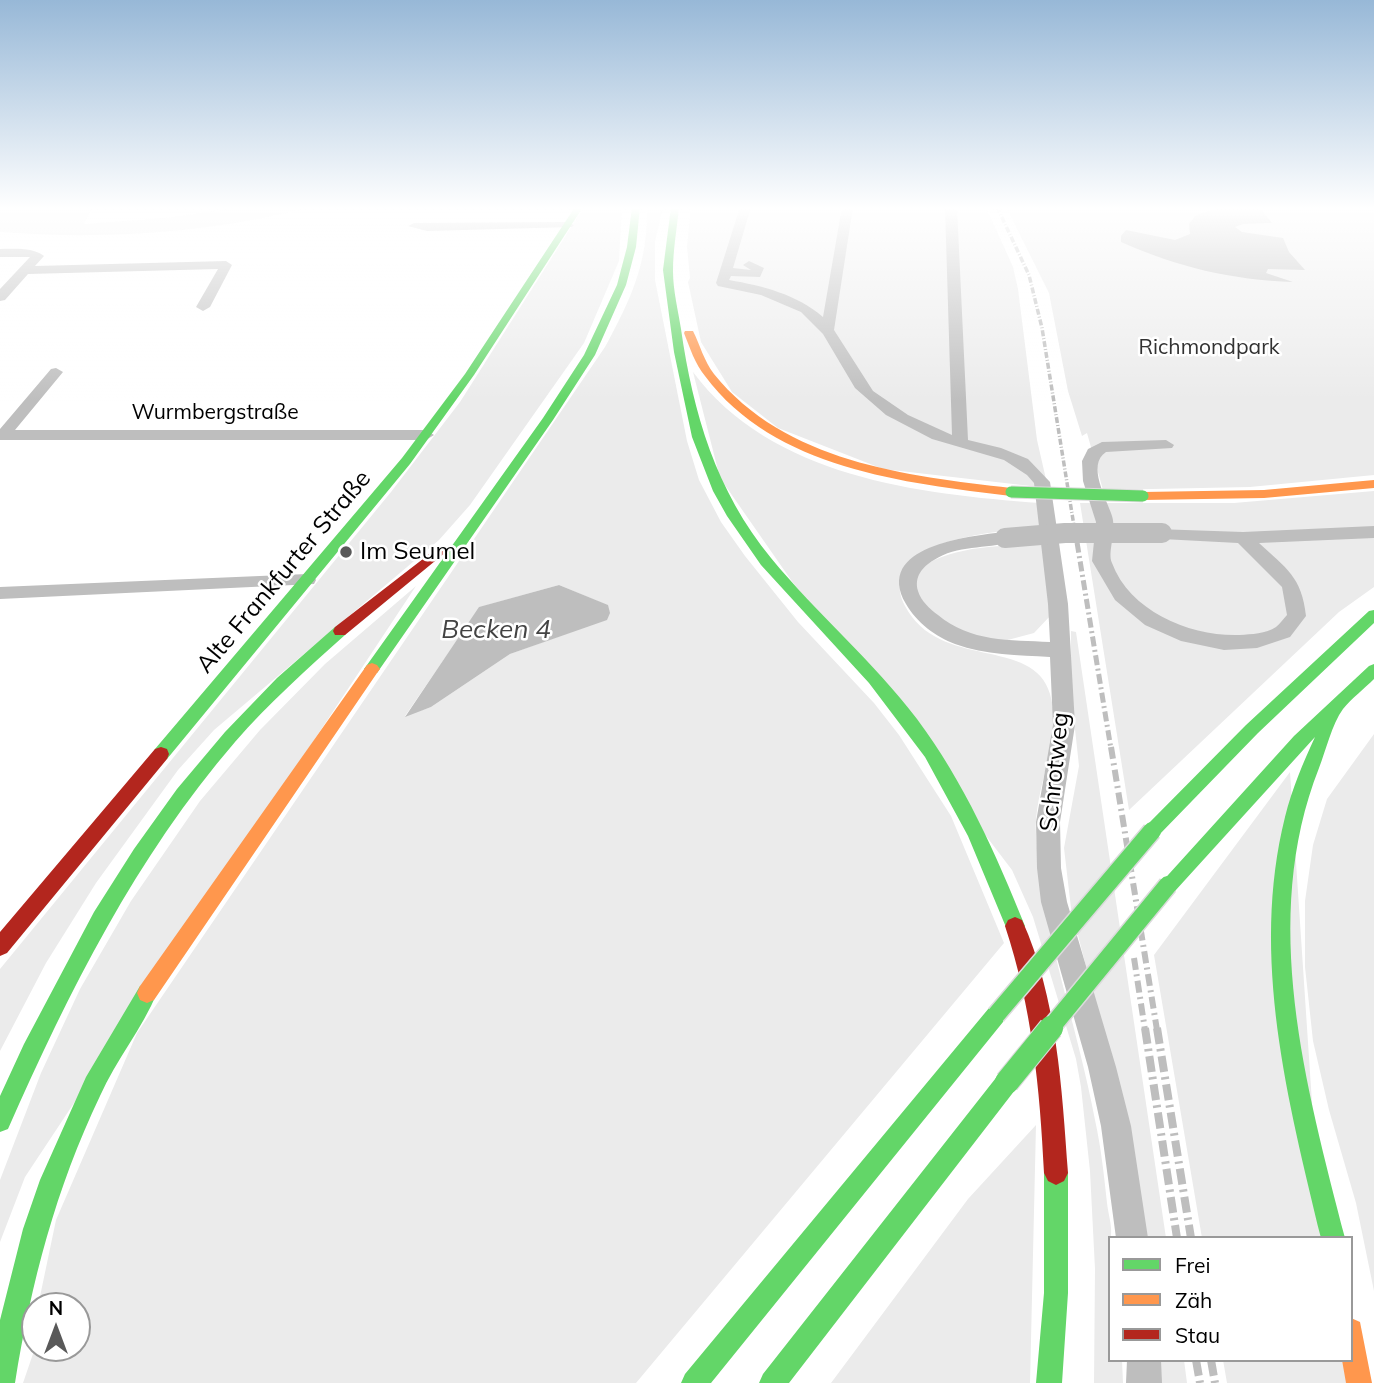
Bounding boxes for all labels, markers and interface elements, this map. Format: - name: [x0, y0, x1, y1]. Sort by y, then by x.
- park label: Richmondpark: [1138, 335, 1280, 361]
- street label: Wurmbergstraße: [131, 400, 299, 426]
- street label: Alte Frankfurter Straße: [191, 465, 377, 679]
- place label: Im Seumel: [360, 538, 475, 566]
- marker: Im Seumel: [338, 544, 354, 560]
- water label: Becken 4: [441, 614, 551, 646]
- street label: Schrotweg: [1034, 711, 1076, 833]
- legend: [1108, 1236, 1353, 1362]
- text: Frei: [1175, 1252, 1211, 1278]
- text: Zäh: [1175, 1287, 1212, 1313]
- north arrow: [21, 1292, 91, 1362]
- text: N: [49, 1296, 63, 1320]
- text: Stau: [1175, 1322, 1220, 1348]

